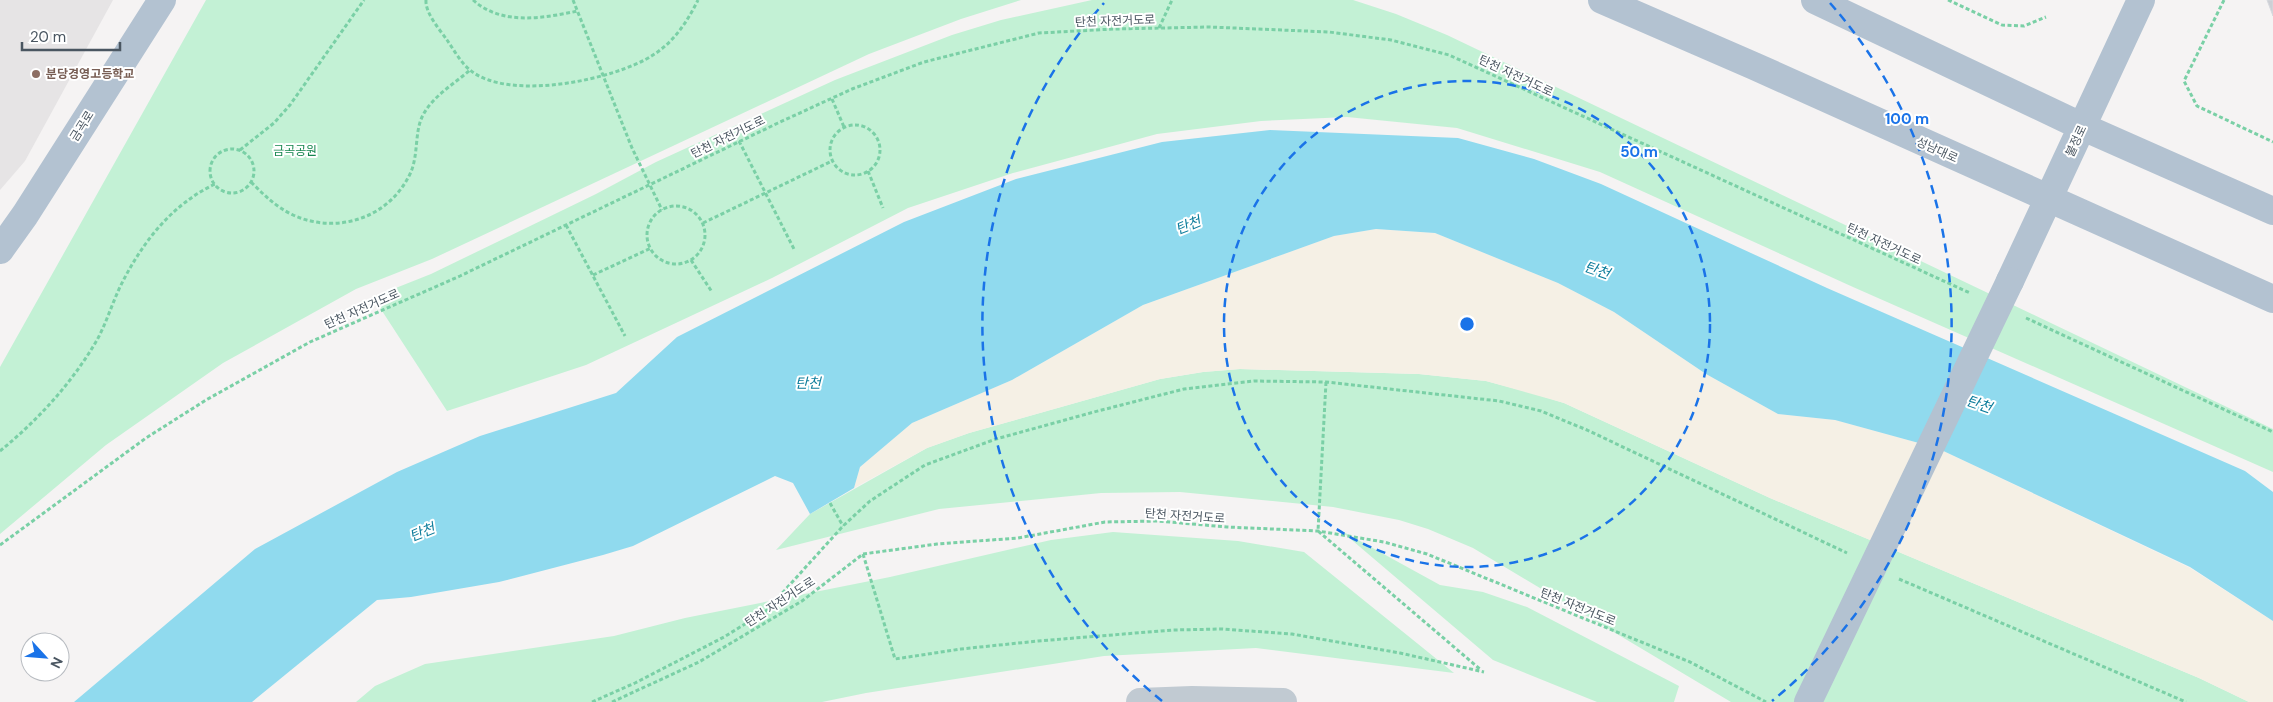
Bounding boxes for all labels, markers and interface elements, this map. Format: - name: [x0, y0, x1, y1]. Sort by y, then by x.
- street label: 탄천 자전거도로: [1075, 12, 1155, 30]
- scale bar: [22, 20, 120, 52]
- text: 20 m: [30, 27, 66, 47]
- street label: 탄천 자전거도로: [1476, 52, 1556, 100]
- place label: 분당경영고등학교: [46, 66, 134, 82]
- marker: 분당경영고등학교: [30, 68, 42, 80]
- street label: 금곡로: [66, 108, 98, 144]
- text: 100 m: [1885, 109, 1929, 129]
- street label: 탄천 자전거도로: [688, 112, 768, 162]
- street label: 불정로: [2062, 123, 2090, 159]
- street label: 성남대로: [1914, 134, 1960, 166]
- text: 50 m: [1620, 142, 1658, 162]
- park label: 금곡공원: [273, 143, 317, 159]
- water label: 탄천: [1173, 211, 1204, 238]
- street label: 탄천 자전거도로: [1844, 220, 1924, 268]
- water label: 탄천: [1582, 257, 1613, 283]
- street label: 탄천 자전거도로: [322, 285, 402, 333]
- centre of rings: [1458, 315, 1476, 333]
- water label: 탄천: [795, 374, 822, 392]
- water label: 탄천: [1964, 391, 1995, 417]
- street label: 탄천 자전거도로: [1144, 505, 1226, 527]
- water label: 탄천: [407, 518, 438, 545]
- street label: 탄천 자전거도로: [742, 573, 818, 631]
- street label: 탄천 자전거도로: [1538, 585, 1618, 629]
- north arrow: [20, 632, 70, 682]
- text: N: [46, 654, 67, 671]

